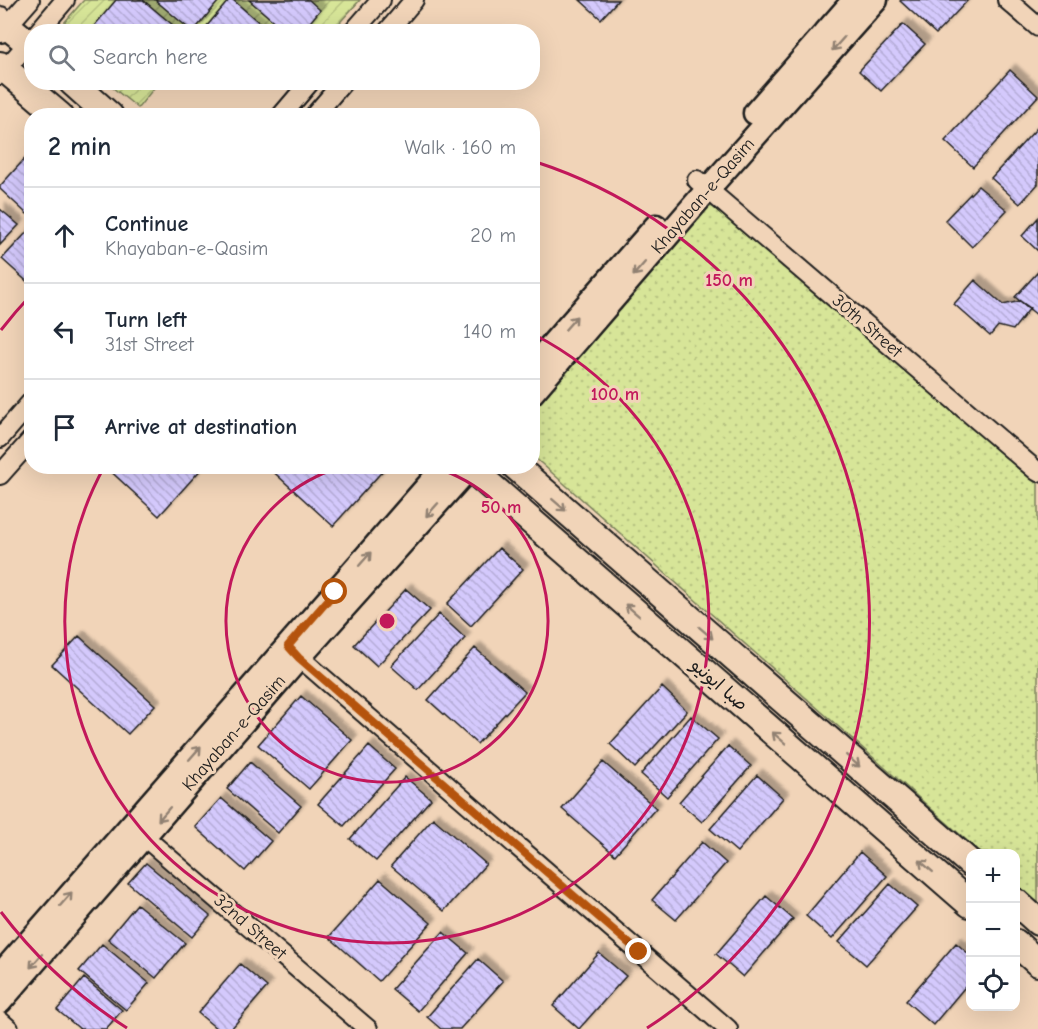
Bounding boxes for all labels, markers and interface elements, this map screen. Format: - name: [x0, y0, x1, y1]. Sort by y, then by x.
- search box: [24, 24, 540, 90]
- one-way arrow: [831, 36, 845, 51]
- icon: search: [45, 41, 78, 74]
- text: Search here: [93, 44, 208, 70]
- text: 2 min: [48, 132, 111, 162]
- street label: Khayaban-e-Qasim: [647, 134, 759, 258]
- text: Walk · 160 m: [405, 136, 516, 159]
- text: Continue: [105, 211, 188, 237]
- icon: ahead: [48, 219, 81, 252]
- text: 20 m: [470, 224, 516, 247]
- text: Khayaban-e-Qasim: [105, 237, 268, 260]
- one-way arrow: [633, 261, 646, 277]
- text: 150 m: [705, 270, 753, 291]
- street label: 30th Street: [828, 290, 907, 363]
- text: Turn left: [105, 307, 187, 333]
- icon: left: [48, 315, 81, 348]
- one-way arrow: [564, 316, 578, 331]
- text: 140 m: [463, 320, 516, 343]
- text: 31st Street: [105, 333, 194, 356]
- text: 100 m: [591, 384, 639, 405]
- icon: arrive: [48, 411, 81, 444]
- text: Arrive at destination: [105, 414, 297, 440]
- text: 50 m: [481, 497, 521, 518]
- one-way arrow: [552, 498, 567, 512]
- one-way arrow: [425, 502, 439, 517]
- one-way arrow: [357, 551, 371, 567]
- route start: [321, 578, 347, 604]
- one-way arrow: [624, 603, 640, 616]
- centre of rings: [377, 611, 397, 631]
- one-way arrow: [699, 626, 714, 640]
- street label: صبا ایونیو: [686, 654, 752, 715]
- street label: Khayaban-e-Qasim: [178, 671, 290, 795]
- one-way arrow: [771, 731, 787, 744]
- one-way arrow: [188, 746, 202, 761]
- one-way arrow: [846, 754, 861, 768]
- one-way arrow: [158, 806, 171, 822]
- map controls: [966, 849, 1020, 1011]
- button: +: [966, 849, 1020, 903]
- one-way arrow: [919, 859, 934, 873]
- street label: 32nd Street: [209, 890, 291, 965]
- one-way arrow: [59, 892, 73, 907]
- button: −: [966, 903, 1020, 957]
- route end: [625, 938, 651, 964]
- one-way arrow: [29, 953, 43, 968]
- button: locate: [966, 957, 1020, 1011]

